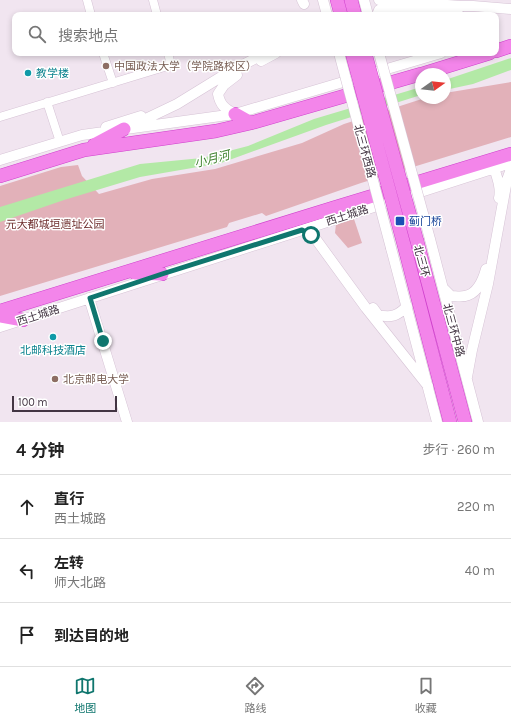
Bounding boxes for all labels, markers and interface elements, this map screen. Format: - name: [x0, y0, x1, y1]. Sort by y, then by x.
- search box: [12, 12, 499, 56]
- icon: search: [26, 23, 48, 45]
- text: 搜索地点: [58, 27, 118, 45]
- place label: 中国政法大学（学院路校区）: [114, 60, 257, 73]
- marker: 中国政法大学（学院路校区）: [101, 61, 111, 71]
- place label: 教学楼: [36, 67, 69, 80]
- marker: 教学楼: [23, 68, 33, 78]
- north arrow: [415, 68, 451, 104]
- street label: 北三环西路: [351, 123, 378, 179]
- water label: 小月河: [193, 147, 233, 170]
- street label: 西土城路: [324, 202, 370, 228]
- marker: 蓟门桥: [394, 215, 406, 227]
- place label: 蓟门桥: [409, 215, 442, 228]
- park label: 元大都城垣遗址公园: [6, 218, 105, 231]
- route start: [302, 226, 320, 244]
- street label: 北三环: [411, 244, 432, 279]
- street label: 西土城路: [15, 302, 61, 328]
- street label: 北三环中路: [440, 302, 467, 358]
- marker: 北邮科技酒店: [48, 332, 58, 342]
- route end: [94, 332, 112, 350]
- place label: 北邮科技酒店: [20, 344, 86, 357]
- place label: 北京邮电大学: [63, 373, 129, 386]
- marker: 北京邮电大学: [50, 374, 60, 384]
- scale bar: [12, 394, 117, 413]
- text: 100 m: [18, 396, 48, 409]
- text: 4 分钟: [16, 440, 64, 460]
- text: 步行 · 260 m: [423, 442, 495, 457]
- text: 直行: [54, 490, 84, 508]
- icon: ahead: [16, 496, 38, 518]
- text: 220 m: [457, 499, 495, 514]
- text: 西土城路: [54, 511, 106, 526]
- text: 左转: [54, 554, 84, 572]
- icon: left: [16, 560, 38, 582]
- text: 40 m: [465, 563, 495, 578]
- text: 师大北路: [54, 575, 106, 590]
- icon: arrive: [16, 624, 38, 646]
- text: 到达目的地: [54, 627, 129, 645]
- tab: 地图: [74, 675, 96, 715]
- tab: 路线: [244, 675, 266, 715]
- tab: 收藏: [415, 675, 437, 715]

